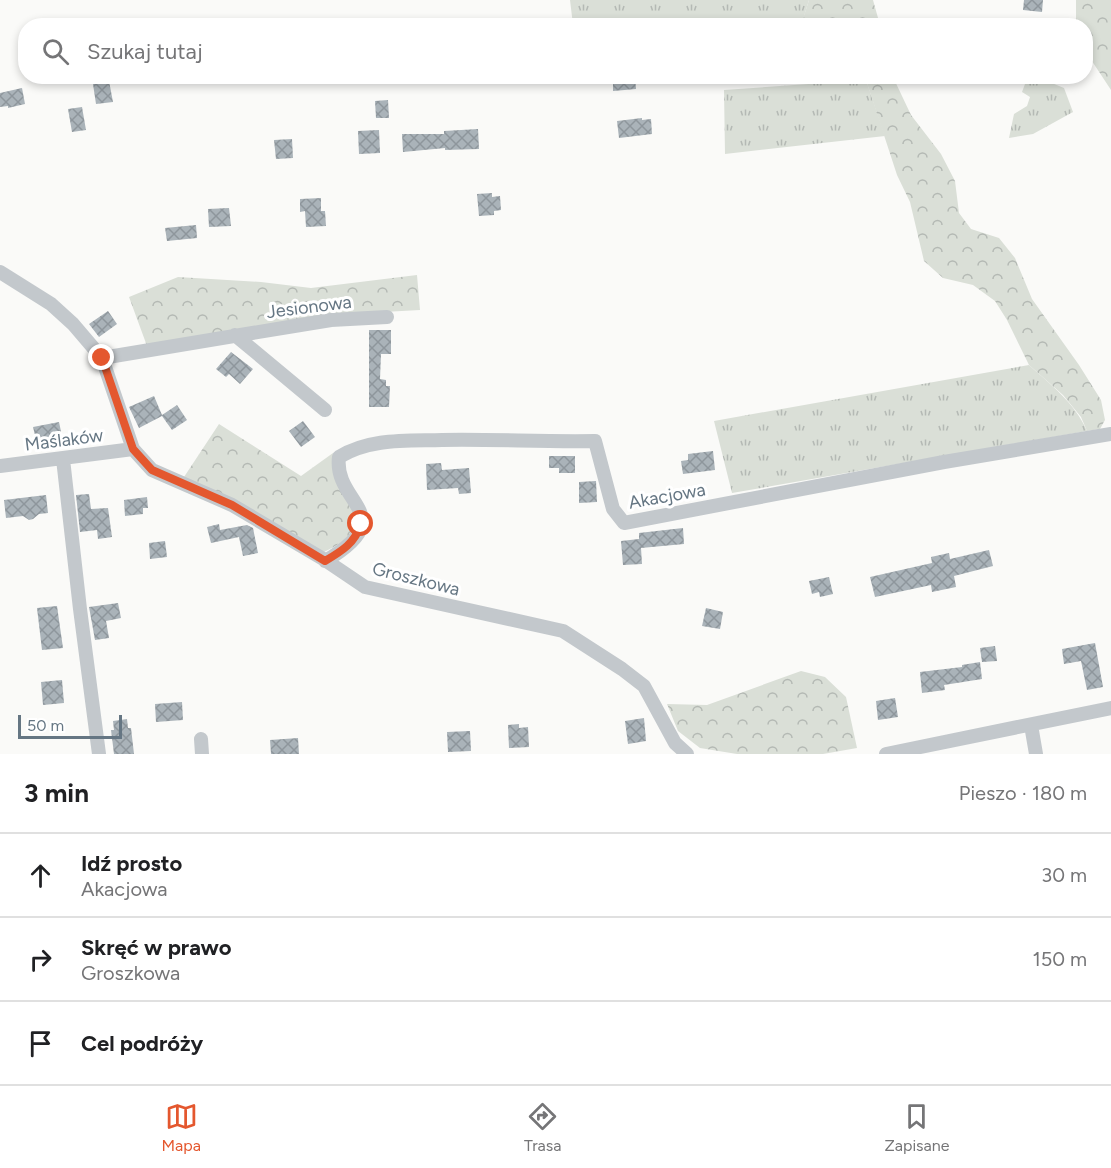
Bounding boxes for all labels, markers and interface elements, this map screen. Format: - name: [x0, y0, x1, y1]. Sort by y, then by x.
- search box: [18, 18, 1093, 84]
- icon: search: [39, 35, 72, 68]
- text: Szukaj tutaj: [87, 38, 203, 65]
- street label: Jesionowa: [265, 291, 353, 323]
- route end: [88, 344, 114, 370]
- street label: Maślaków: [24, 424, 104, 456]
- street label: Akacjowa: [627, 478, 707, 514]
- route start: [347, 510, 373, 536]
- street label: Groszkowa: [370, 558, 462, 600]
- scale bar: [18, 712, 122, 740]
- text: 50 m: [27, 716, 64, 735]
- text: 3 min: [24, 777, 89, 809]
- text: Pieszo · 180 m: [959, 781, 1087, 805]
- text: Idź prosto: [81, 850, 182, 877]
- icon: ahead: [24, 859, 57, 892]
- text: 30 m: [1041, 863, 1087, 887]
- text: Akacjowa: [81, 877, 167, 901]
- text: Skręć w prawo: [81, 934, 231, 961]
- icon: right: [24, 943, 57, 976]
- text: 150 m: [1032, 947, 1087, 971]
- text: Groszkowa: [81, 961, 180, 985]
- icon: arrive: [24, 1027, 57, 1060]
- text: Cel podróży: [81, 1030, 203, 1057]
- tab: Mapa: [162, 1100, 201, 1155]
- tab: Trasa: [524, 1100, 561, 1155]
- tab: Zapisane: [885, 1100, 949, 1155]

